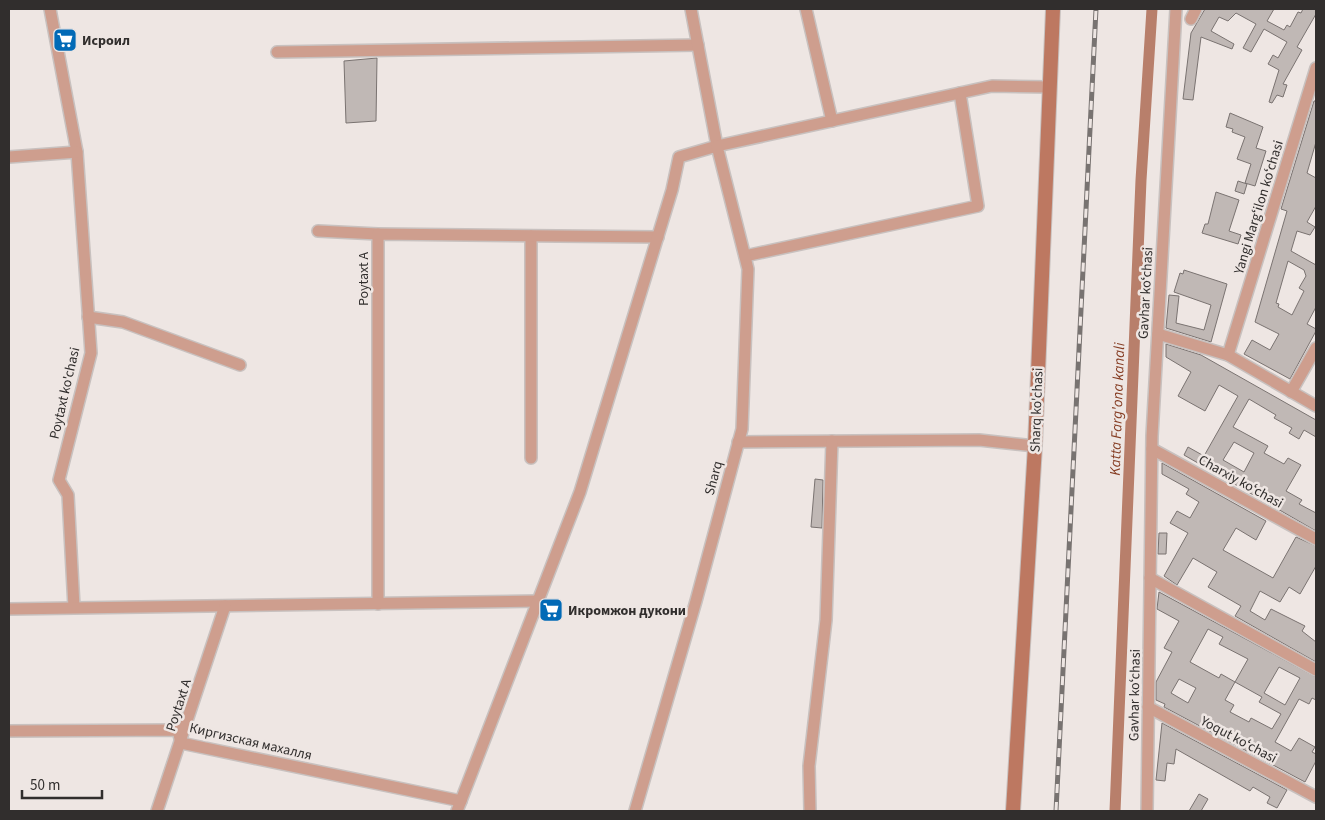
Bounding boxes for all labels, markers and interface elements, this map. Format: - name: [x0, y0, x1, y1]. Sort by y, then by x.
- supermarket icon: Исроил: [52, 27, 78, 53]
- place label: Исроил: [82, 31, 130, 51]
- street label: Yangi Margʻilon koʻchasi: [1229, 138, 1289, 278]
- street label: Gavhar koʻchasi: [1134, 247, 1158, 340]
- street label: Poytaxt A: [354, 252, 374, 306]
- water label: Katta Farg'ona kanali: [1105, 342, 1130, 476]
- street label: Poytaxt ko'chasi: [45, 345, 85, 441]
- street label: Sharq ko'chasi: [1026, 367, 1048, 453]
- street label: Charxiy koʻchasi: [1194, 450, 1287, 513]
- street label: Sharq: [700, 459, 728, 498]
- supermarket icon: Икромжон дукони: [538, 597, 564, 623]
- place label: Икромжон дукони: [568, 601, 686, 621]
- street label: Gavhar koʻchasi: [1124, 649, 1146, 741]
- street label: Poytaxt A: [161, 676, 197, 734]
- street label: Yoqut koʻchasi: [1196, 711, 1280, 768]
- street label: Киргизская махалля: [188, 718, 314, 766]
- scale bar: [22, 768, 102, 800]
- text: 50 m: [30, 775, 60, 796]

